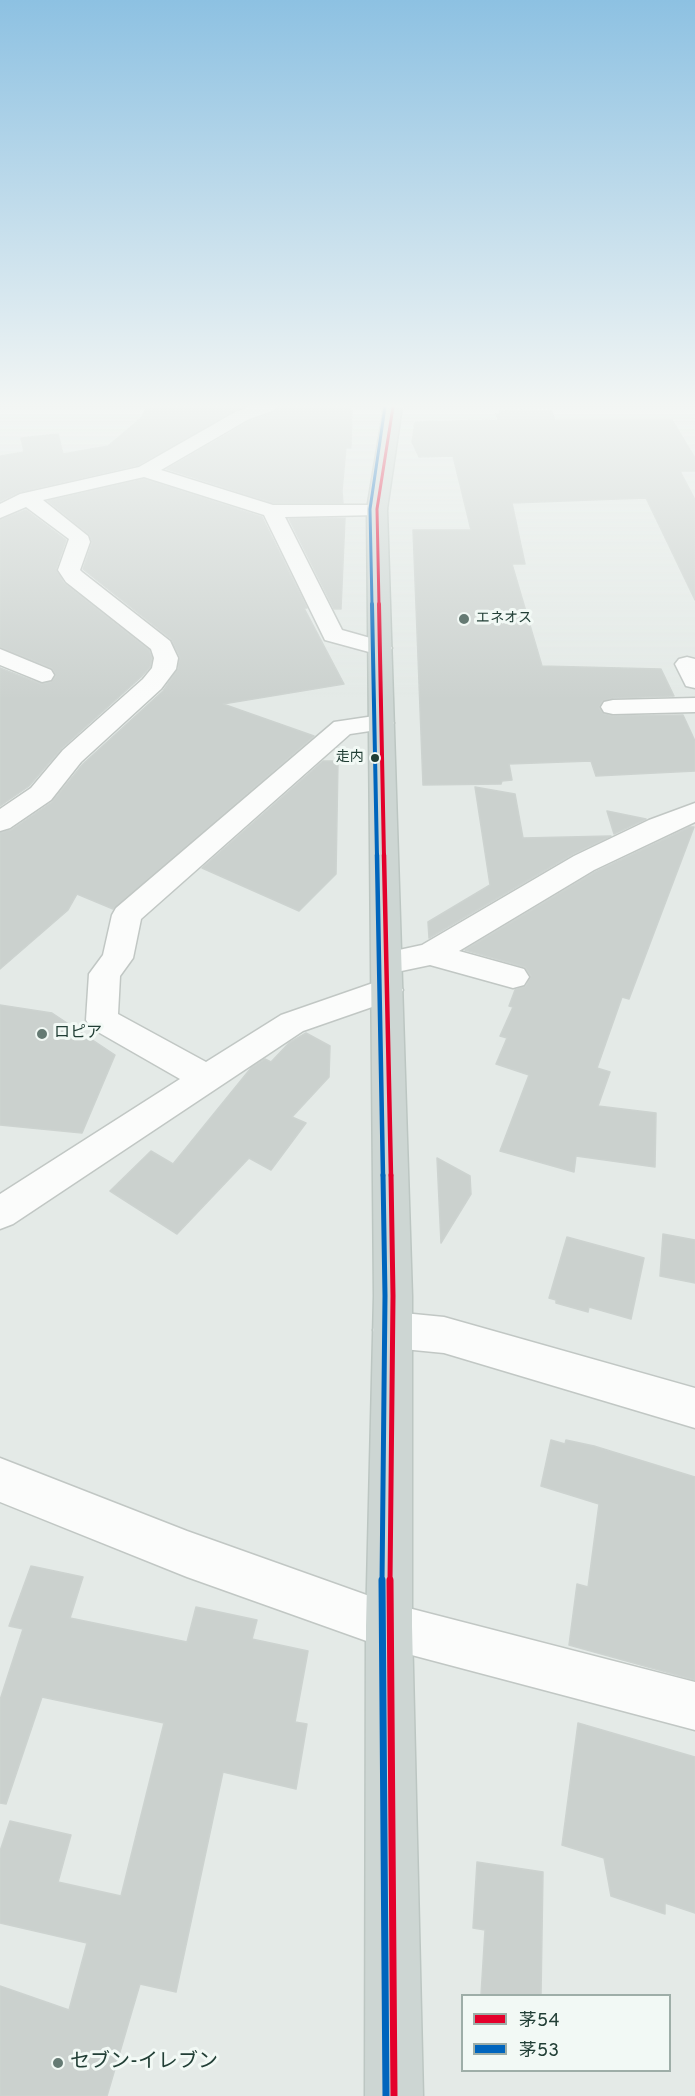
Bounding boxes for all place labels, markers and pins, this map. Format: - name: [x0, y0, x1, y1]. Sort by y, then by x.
- place label: エネオス: [476, 611, 532, 627]
- marker: エネオス: [457, 612, 471, 626]
- place label: 走内: [336, 750, 364, 766]
- marker: 走内: [369, 752, 381, 764]
- place label: ロピア: [54, 1024, 102, 1044]
- marker: ロピア: [35, 1027, 49, 1041]
- place label: セブン-イレブン: [70, 2051, 218, 2075]
- marker: セブン-イレブン: [51, 2056, 65, 2070]

